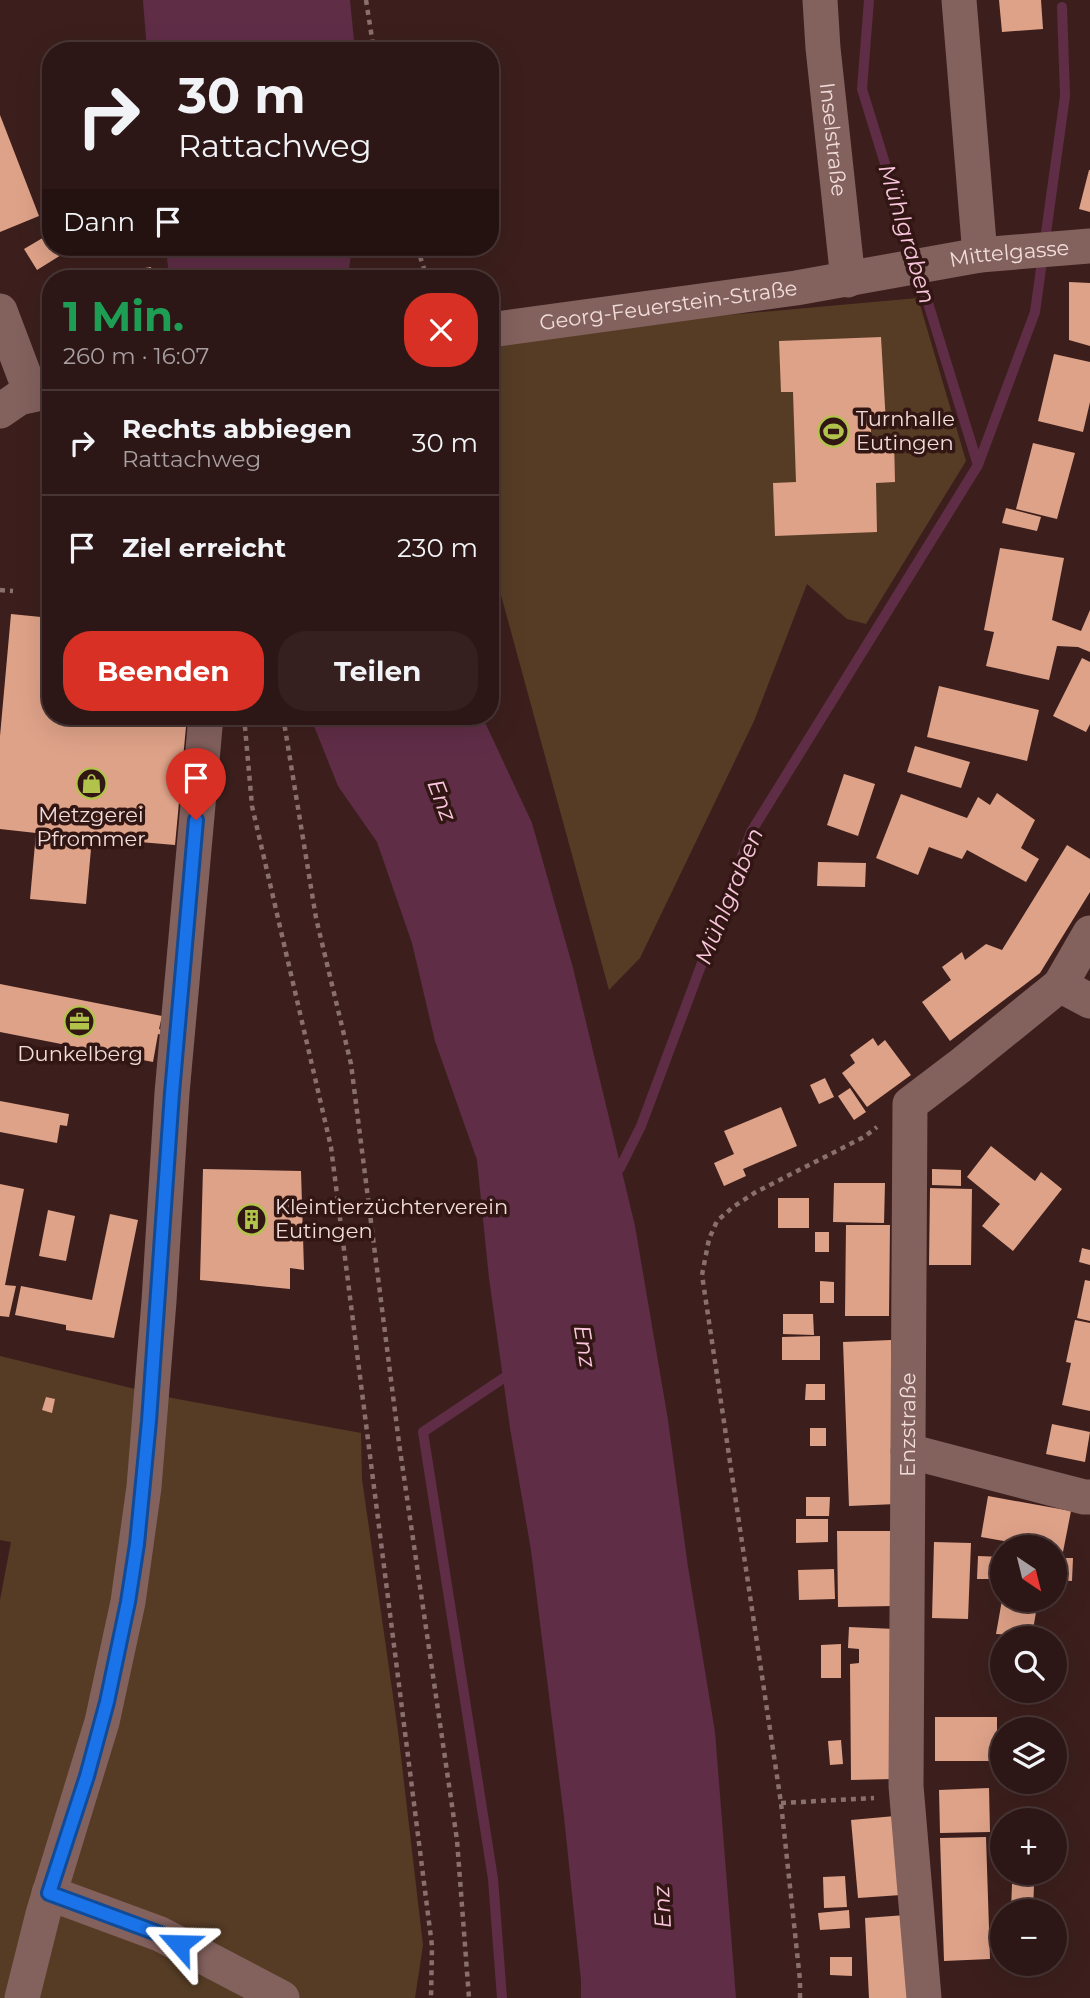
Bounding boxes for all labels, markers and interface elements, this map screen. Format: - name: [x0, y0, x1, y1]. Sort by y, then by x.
- text: 30 m: [178, 66, 306, 125]
- icon: right: [63, 70, 154, 161]
- street label: Inselstraße: [815, 81, 852, 198]
- text: Rattachweg: [178, 126, 372, 165]
- water label: Mühlgraben: [872, 161, 942, 307]
- icon: arrive: [149, 203, 187, 241]
- text: Dann: [63, 206, 135, 238]
- street label: Mittelgasse: [947, 235, 1070, 272]
- street label: Georg-Feuerstein-Straße: [538, 275, 799, 335]
- text: 1 Min.: [63, 290, 184, 342]
- button: close: [404, 293, 478, 367]
- text: 260 m · 16:07: [63, 342, 209, 370]
- place label: Turnhalle Eutingen: [856, 406, 955, 455]
- text: Rechts abbiegen: [122, 413, 352, 445]
- sports icon: Turnhalle Eutingen: [816, 414, 850, 448]
- icon: right: [63, 424, 101, 462]
- text: 30 m: [412, 427, 478, 459]
- text: Rattachweg: [122, 445, 261, 473]
- icon: arrive: [63, 529, 101, 567]
- text: Ziel erreicht: [122, 532, 286, 564]
- text: 230 m: [397, 532, 478, 564]
- button: Beenden: [63, 631, 264, 711]
- button: Teilen: [278, 631, 478, 711]
- pin: [166, 748, 226, 820]
- icon: arrive: [177, 759, 215, 797]
- shop icon: Metzgerei Pfrommer: [74, 766, 108, 800]
- water label: Enz: [421, 775, 463, 825]
- place label: Metzgerei Pfrommer: [36, 802, 146, 851]
- water label: Mühlgraben: [689, 824, 769, 968]
- office icon: Dunkelberg: [63, 1005, 97, 1039]
- place label: Dunkelberg: [17, 1041, 143, 1066]
- place label: Kleintierzüchterverein Eutingen: [275, 1194, 508, 1243]
- building icon: Kleintierzüchterverein Eutingen: [235, 1202, 269, 1236]
- water label: Enz: [568, 1323, 602, 1370]
- street label: Enzstraße: [895, 1372, 920, 1477]
- north arrow: [990, 1535, 1068, 1612]
- map controls: [990, 1535, 1067, 1976]
- button: search: [990, 1626, 1067, 1703]
- button: layers: [990, 1717, 1067, 1794]
- button: +: [990, 1808, 1067, 1885]
- water label: Enz: [647, 1885, 677, 1929]
- button: −: [990, 1899, 1067, 1976]
- position arrow: [142, 1907, 216, 1981]

